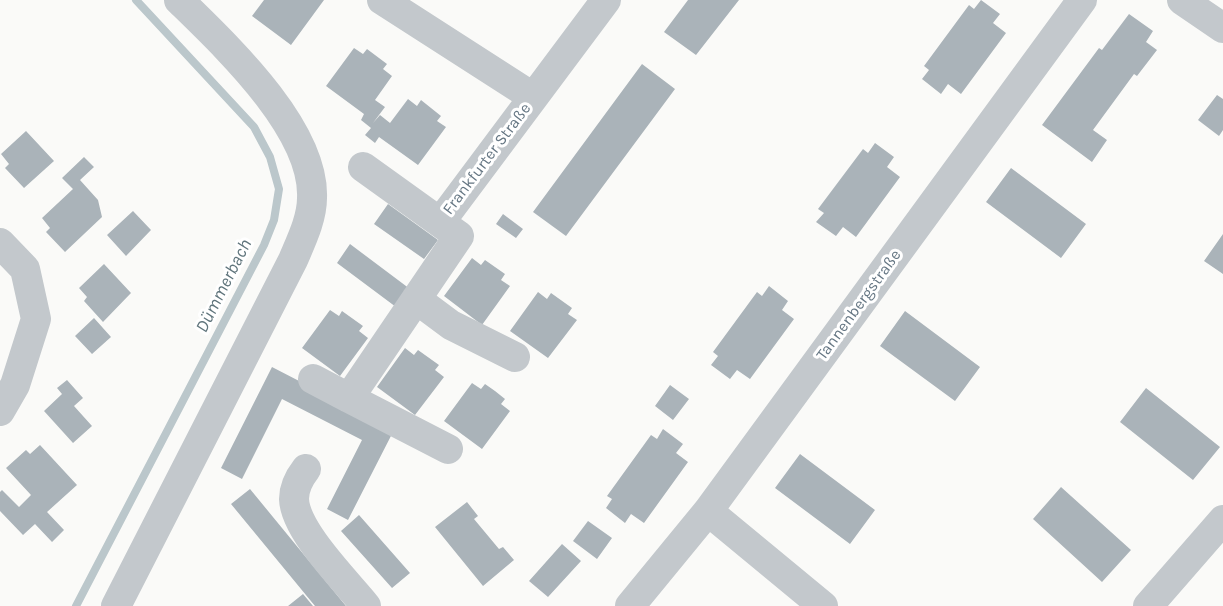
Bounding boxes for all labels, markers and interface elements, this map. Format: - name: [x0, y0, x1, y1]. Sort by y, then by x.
- street label: Frankfurter Straße: [439, 100, 535, 218]
- water label: Dümmerbach: [191, 236, 257, 336]
- street label: Tannenbergstraße: [812, 246, 906, 364]

